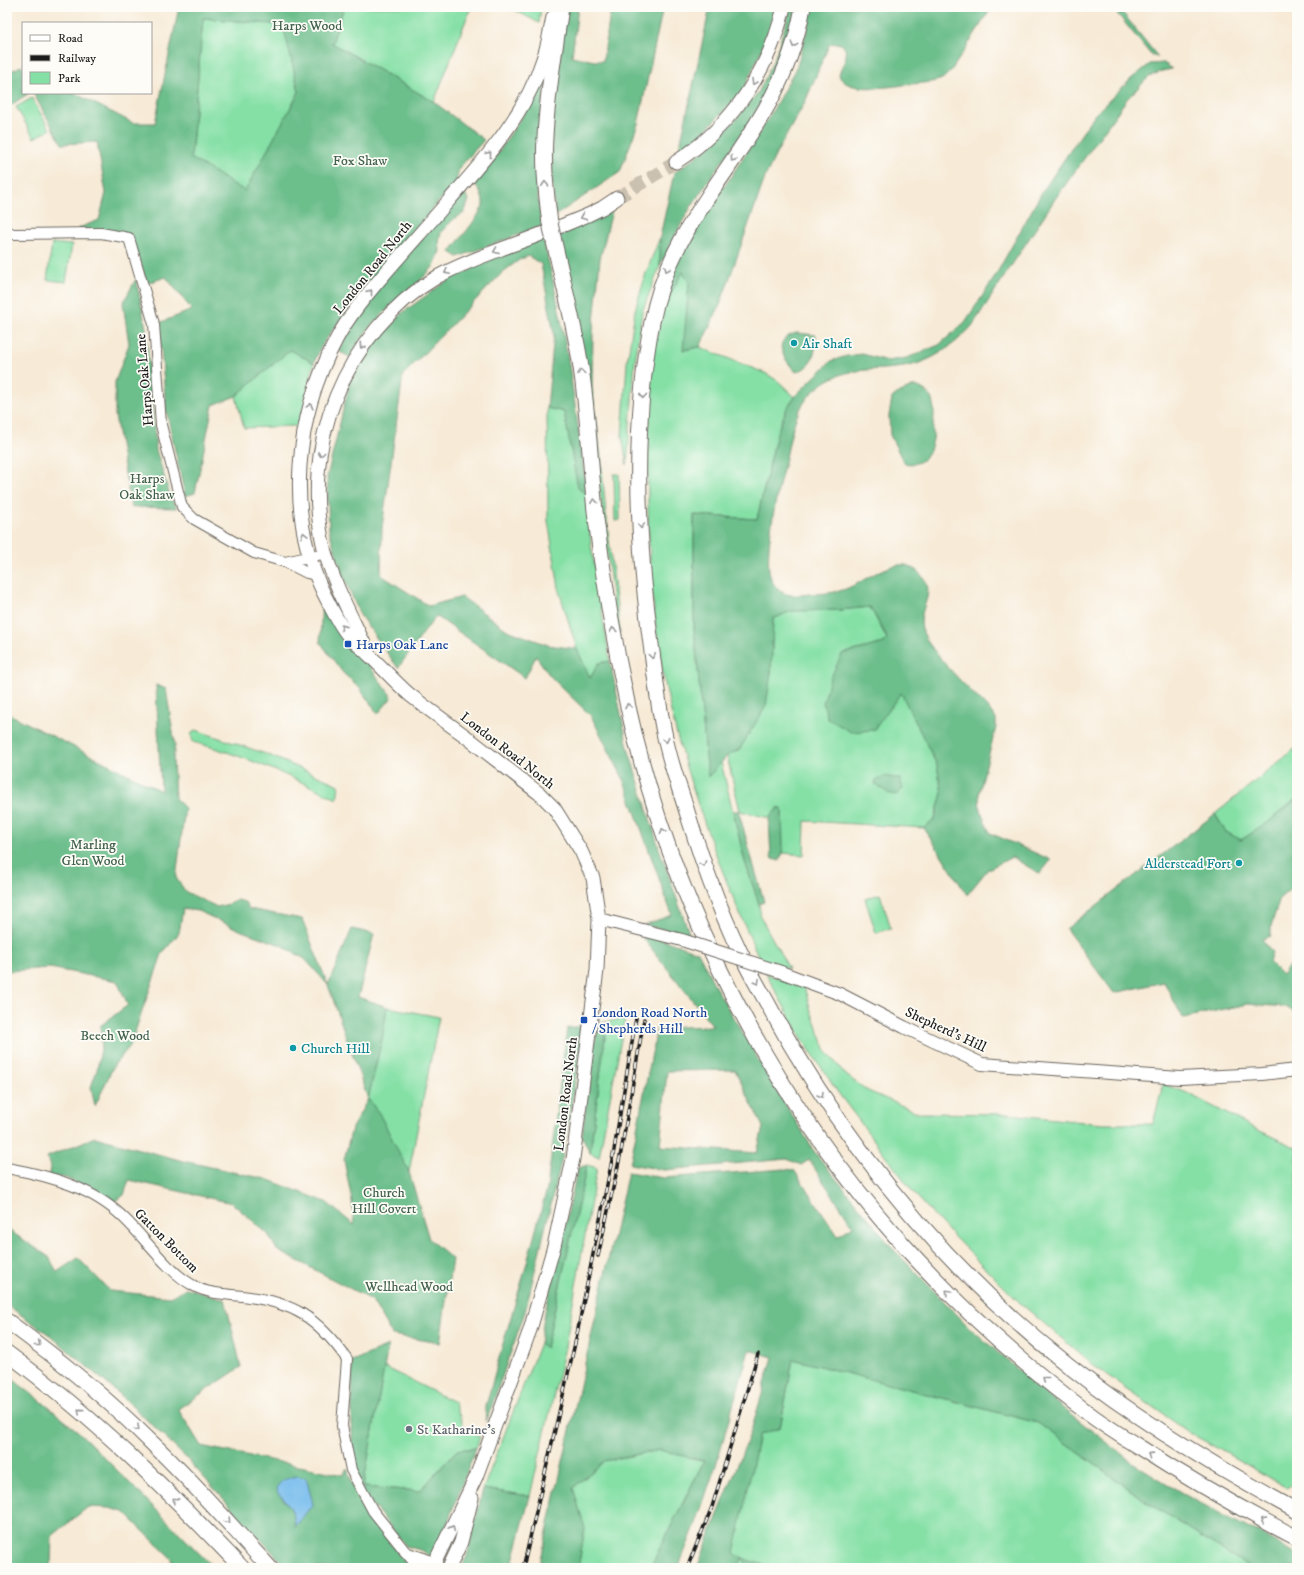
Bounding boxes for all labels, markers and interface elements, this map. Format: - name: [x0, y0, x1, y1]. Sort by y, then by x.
- park label: Harps Wood: [272, 17, 342, 35]
- legend: [22, 22, 152, 94]
- text: Road: [58, 31, 83, 46]
- one-way arrow: [790, 41, 799, 48]
- text: Railway: [58, 51, 96, 66]
- text: Park: [58, 71, 80, 86]
- one-way arrow: [752, 78, 759, 85]
- one-way arrow: [485, 151, 492, 158]
- park label: Fox Shaw: [333, 152, 387, 170]
- one-way arrow: [730, 155, 738, 162]
- one-way arrow: [541, 181, 550, 187]
- one-way arrow: [580, 212, 588, 220]
- street label: London Road North: [330, 217, 416, 318]
- one-way arrow: [493, 247, 500, 255]
- one-way arrow: [664, 266, 672, 273]
- one-way arrow: [444, 267, 451, 275]
- one-way arrow: [365, 289, 372, 296]
- street label: Harps Oak Lane: [132, 333, 158, 427]
- place label: Air Shaft: [802, 335, 853, 353]
- marker: Air Shaft: [789, 338, 799, 348]
- one-way arrow: [360, 342, 367, 349]
- one-way arrow: [577, 369, 586, 375]
- one-way arrow: [638, 393, 647, 399]
- one-way arrow: [306, 403, 314, 409]
- one-way arrow: [317, 451, 326, 457]
- park label: Harps Oak Shaw: [119, 470, 175, 504]
- one-way arrow: [590, 498, 599, 504]
- one-way arrow: [636, 523, 645, 529]
- one-way arrow: [301, 531, 309, 538]
- one-way arrow: [341, 625, 348, 632]
- one-way arrow: [609, 627, 617, 633]
- place label: Harps Oak Lane: [356, 636, 449, 654]
- marker: Harps Oak Lane: [343, 639, 353, 649]
- one-way arrow: [648, 653, 657, 659]
- one-way arrow: [624, 703, 632, 709]
- street label: London Road North: [456, 708, 559, 794]
- one-way arrow: [661, 736, 669, 743]
- one-way arrow: [659, 828, 667, 835]
- park label: Marling Glen Wood: [62, 836, 124, 870]
- place label: Alderstead Fort: [1144, 855, 1232, 873]
- marker: Alderstead Fort: [1234, 858, 1244, 868]
- one-way arrow: [699, 860, 707, 867]
- one-way arrow: [752, 978, 759, 985]
- street label: Shepherd's Hill: [902, 1003, 990, 1057]
- place label: London Road North / Shepherds Hill: [592, 1004, 708, 1038]
- marker: London Road North / Shepherds Hill: [579, 1015, 589, 1025]
- park label: Beech Wood: [80, 1027, 150, 1045]
- street label: London Road North: [550, 1035, 582, 1152]
- place label: Church Hill: [301, 1040, 370, 1058]
- marker: Church Hill: [288, 1043, 298, 1053]
- one-way arrow: [817, 1091, 824, 1098]
- park label: Church Hill Covert: [352, 1184, 417, 1218]
- street label: Gatton Bottom: [130, 1205, 203, 1277]
- park label: Wellhead Wood: [364, 1278, 453, 1296]
- one-way arrow: [945, 1289, 953, 1297]
- one-way arrow: [34, 1339, 41, 1346]
- one-way arrow: [1042, 1377, 1049, 1384]
- one-way arrow: [78, 1409, 85, 1416]
- place label: St Katharine's: [417, 1421, 496, 1439]
- one-way arrow: [132, 1424, 140, 1431]
- marker: St Katharine's: [404, 1424, 414, 1434]
- one-way arrow: [1147, 1452, 1154, 1459]
- one-way arrow: [172, 1497, 180, 1505]
- one-way arrow: [223, 1517, 230, 1524]
- one-way arrow: [1259, 1517, 1267, 1525]
- one-way arrow: [447, 1524, 455, 1532]

